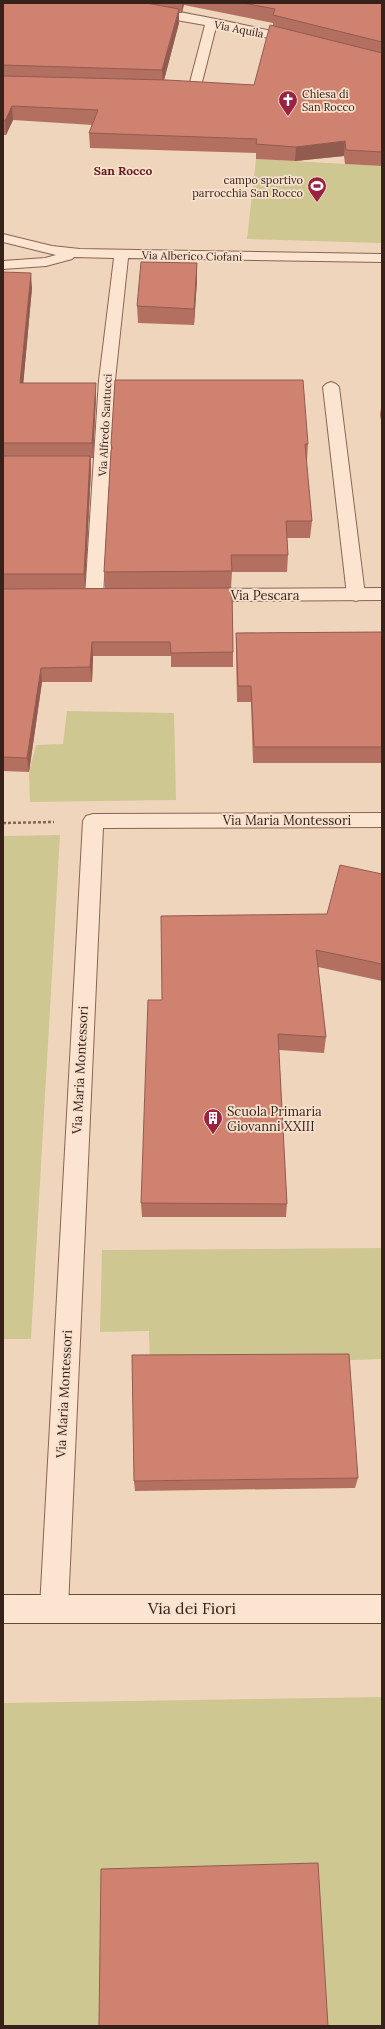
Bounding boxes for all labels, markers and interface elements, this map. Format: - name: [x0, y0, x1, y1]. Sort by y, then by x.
- street label: Via Aquila: [212, 17, 265, 41]
- place label: Chiesa di San Rocco: [302, 87, 355, 114]
- church icon: Chiesa di San Rocco: [277, 89, 299, 117]
- district label: San Rocco: [94, 163, 152, 178]
- place label: campo sportivo parrocchia San Rocco: [192, 173, 303, 200]
- sports icon: campo sportivo parrocchia San Rocco: [306, 175, 328, 203]
- street label: Via Alberico Ciofani: [141, 248, 242, 264]
- street label: Via Alfredo Santucci: [95, 373, 115, 478]
- street label: Via Pescara: [230, 587, 300, 604]
- street label: Via Maria Montessori: [222, 812, 352, 829]
- street label: Via Maria Montessori: [68, 1005, 92, 1136]
- place label: Scuola Primaria Giovanni XXIII: [227, 1103, 322, 1135]
- building icon: Scuola Primaria Giovanni XXIII: [202, 1107, 224, 1135]
- street label: Via Maria Montessori: [52, 1329, 76, 1460]
- street label: Via dei Fiori: [147, 1598, 236, 1618]

